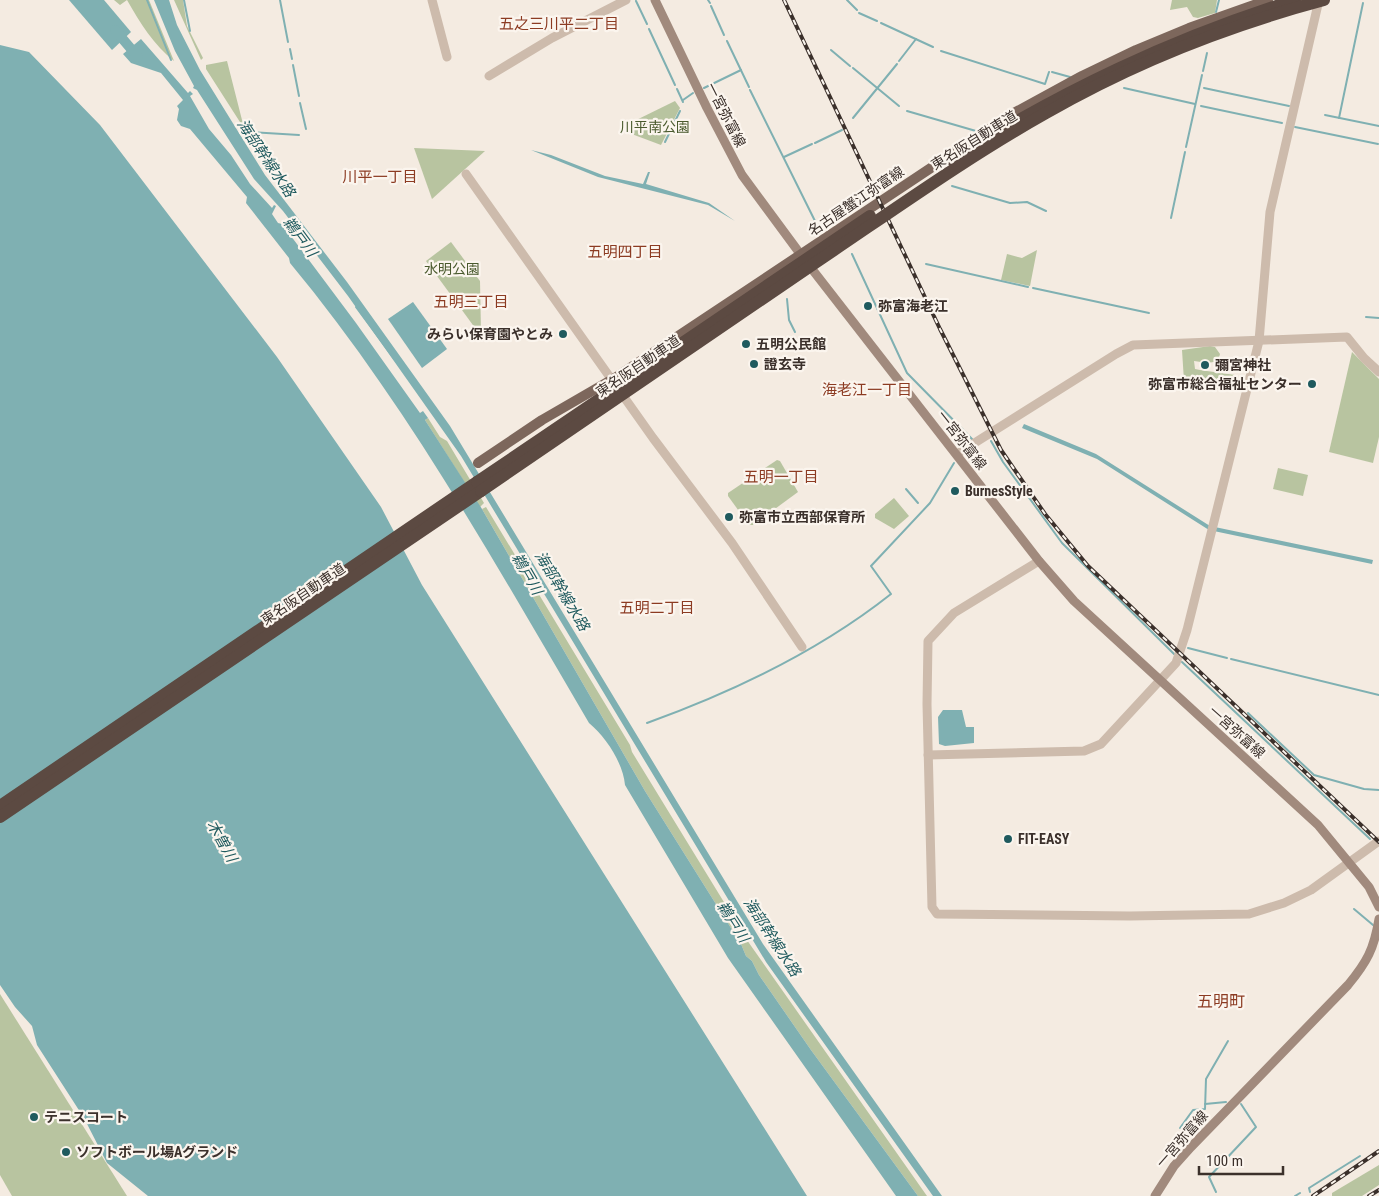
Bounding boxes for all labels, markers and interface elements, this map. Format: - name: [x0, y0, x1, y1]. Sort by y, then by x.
- district label: 五之三川平二丁目: [499, 15, 619, 33]
- street label: 一宮弥富線: [703, 80, 749, 150]
- street label: 東名阪自動車道: [928, 107, 1020, 173]
- water label: 海部幹線水路: [233, 116, 300, 202]
- park label: 川平南公園: [620, 119, 690, 135]
- street label: 名古屋蟹江弥富線: [805, 163, 907, 239]
- district label: 川平一丁目: [342, 168, 418, 186]
- water label: 鵜戸川: [279, 214, 322, 262]
- district label: 五明四丁目: [587, 243, 663, 261]
- park label: 水明公園: [424, 261, 480, 277]
- district label: 五明三丁目: [433, 293, 509, 311]
- place label: 弥富海老江: [878, 298, 948, 314]
- marker: 弥富海老江: [862, 300, 874, 312]
- place label: みらい保育園やとみ: [427, 326, 553, 342]
- marker: みらい保育園やとみ: [557, 328, 569, 340]
- street label: 東名阪自動車道: [593, 332, 683, 400]
- place label: 五明公民館: [756, 336, 826, 352]
- marker: 五明公民館: [740, 338, 752, 350]
- place label: 證玄寺: [764, 356, 806, 372]
- place label: 彌宮神社: [1215, 357, 1271, 373]
- marker: 證玄寺: [748, 358, 760, 370]
- marker: 彌宮神社: [1199, 359, 1211, 371]
- place label: 弥富市総合福祉センター: [1148, 376, 1302, 392]
- marker: 弥富市総合福祉センター: [1306, 378, 1318, 390]
- district label: 海老江一丁目: [822, 381, 912, 399]
- street label: 一宮弥富線: [934, 407, 990, 473]
- district label: 五明一丁目: [743, 468, 819, 486]
- place label: BurnesStyle: [965, 483, 1033, 499]
- marker: BurnesStyle: [949, 485, 961, 497]
- place label: 弥富市立西部保育所: [739, 509, 865, 525]
- marker: 弥富市立西部保育所: [723, 511, 735, 523]
- water label: 海部幹線水路: [531, 548, 594, 636]
- water label: 鵜戸川: [508, 550, 547, 600]
- street label: 東名阪自動車道: [258, 560, 348, 628]
- district label: 五明二丁目: [619, 599, 695, 617]
- street label: 一宮弥富線: [1206, 703, 1268, 761]
- water label: 木曽川: [203, 817, 242, 867]
- place label: FIT-EASY: [1018, 831, 1070, 847]
- marker: FIT-EASY: [1002, 833, 1014, 845]
- water label: 海部幹線水路: [740, 894, 805, 981]
- water label: 鵜戸川: [713, 898, 754, 947]
- district label: 五明町: [1197, 992, 1245, 1011]
- street label: 一宮弥富線: [1153, 1107, 1211, 1171]
- place label: テニスコート: [44, 1109, 128, 1125]
- marker: テニスコート: [28, 1111, 40, 1123]
- place label: ソフトボール場Aグランド: [76, 1144, 238, 1160]
- scale bar: [1199, 1144, 1283, 1176]
- marker: ソフトボール場Aグランド: [60, 1146, 72, 1158]
- text: 100 m: [1206, 1152, 1243, 1170]

